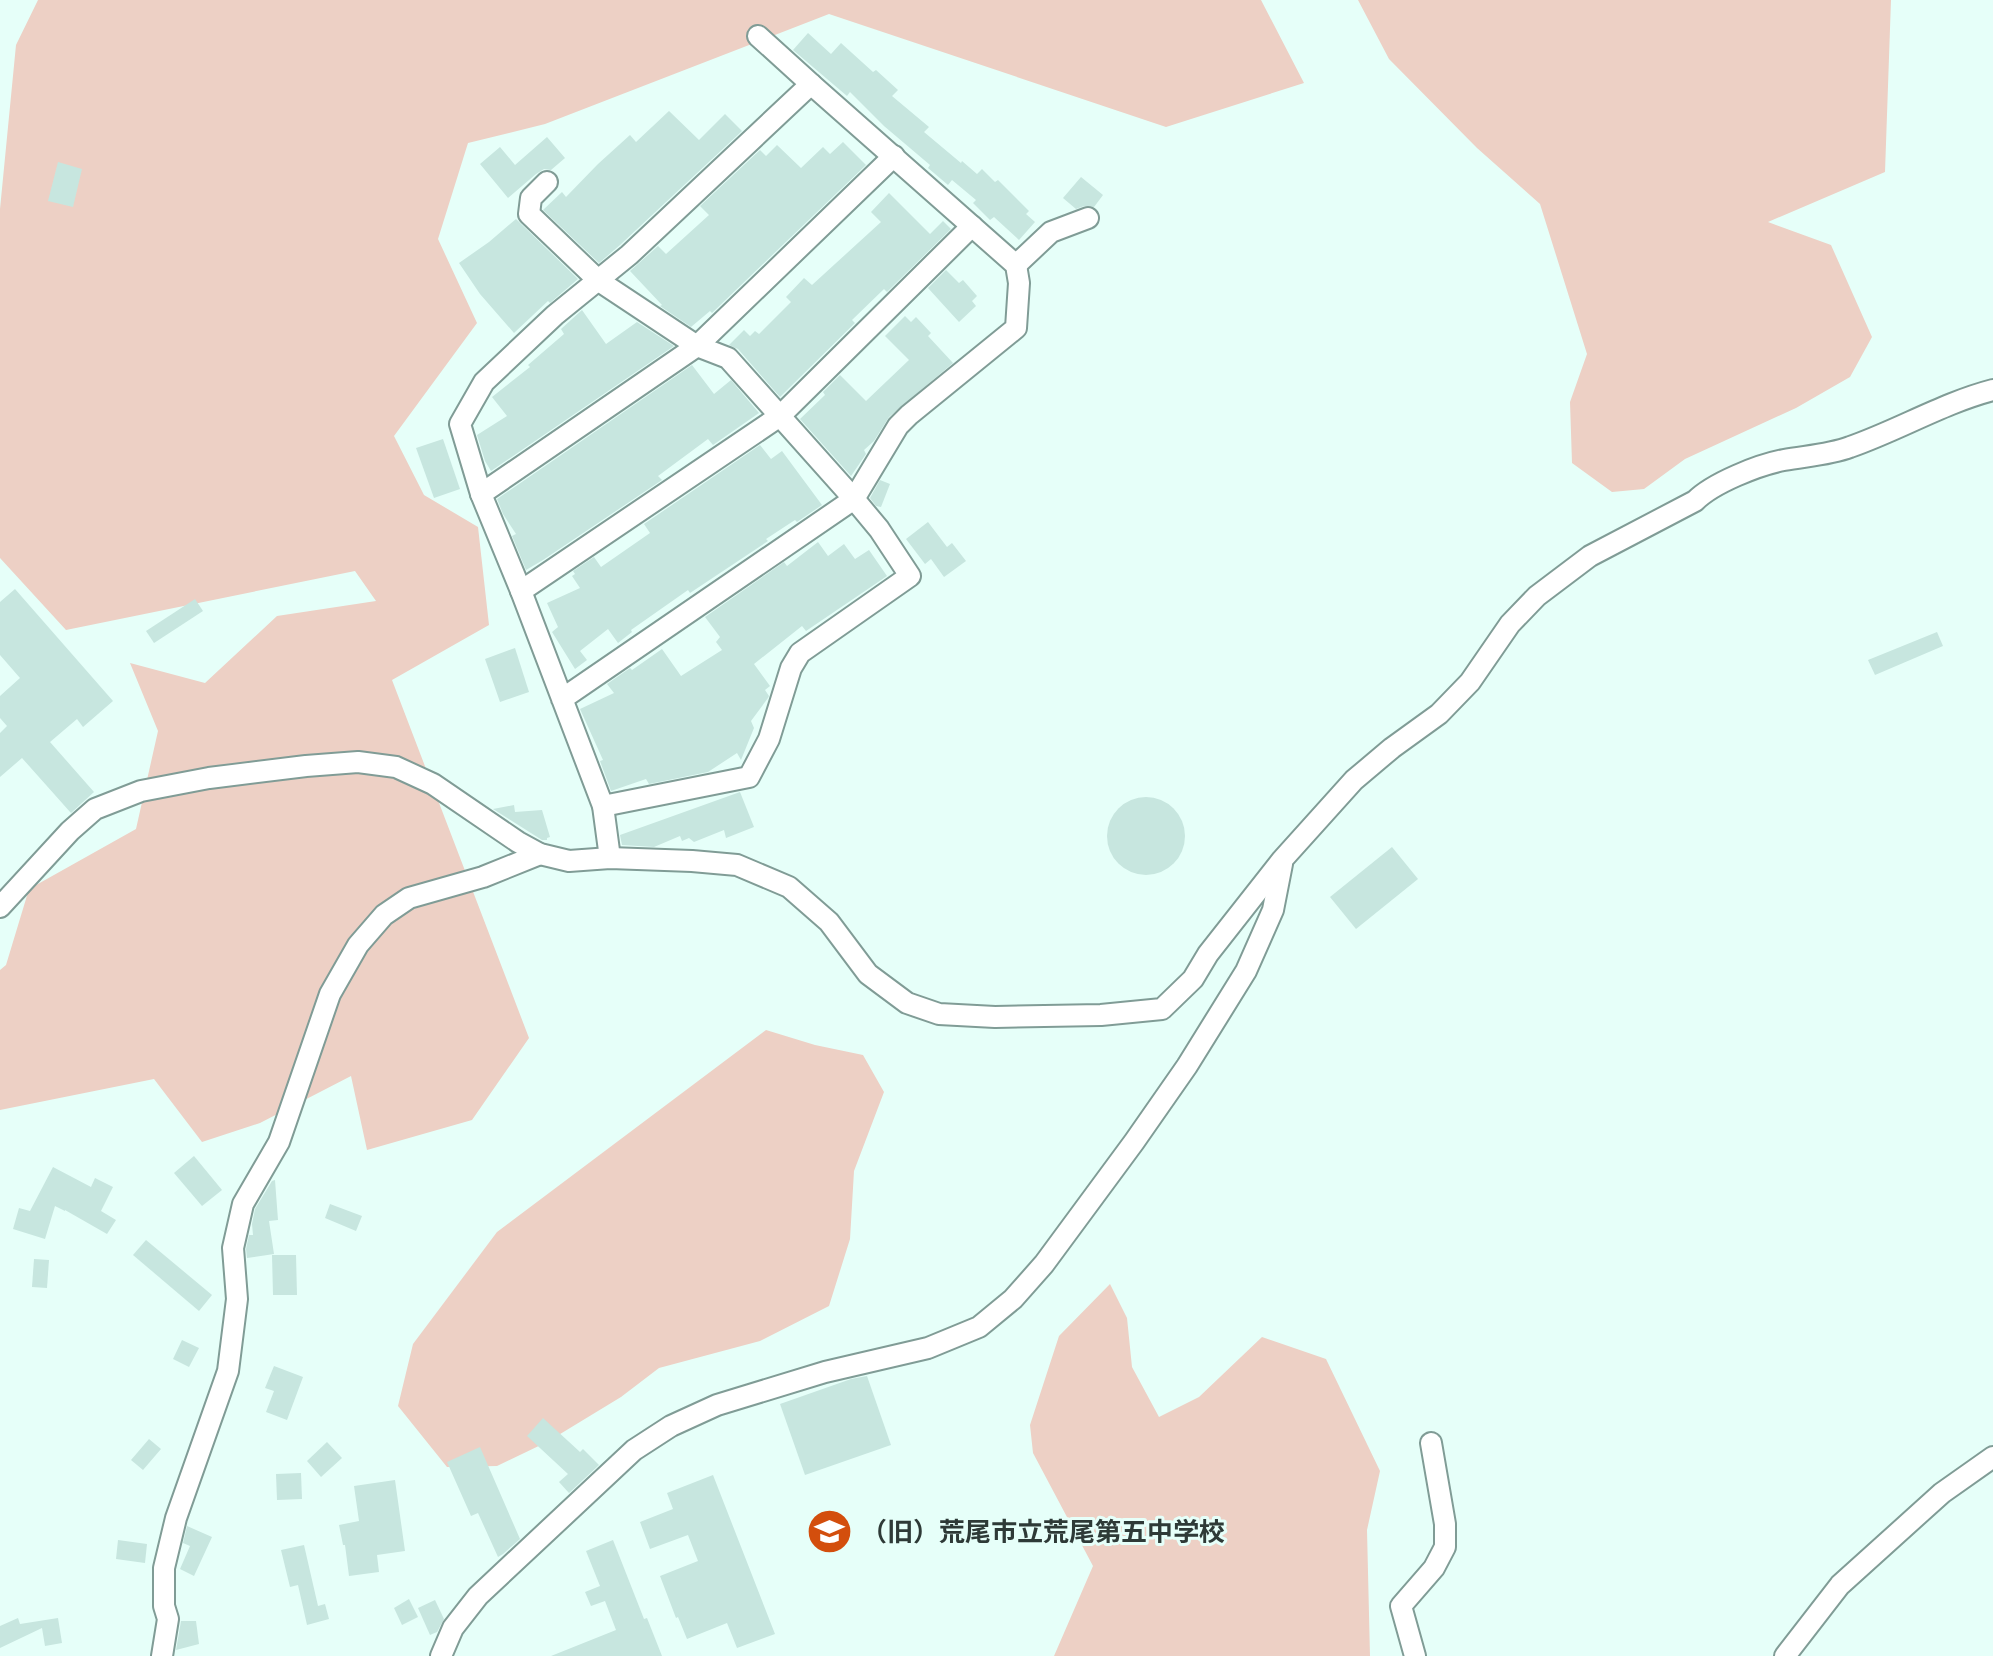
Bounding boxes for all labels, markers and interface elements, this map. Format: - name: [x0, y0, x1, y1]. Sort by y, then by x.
- school or university icon: （旧）荒尾市立荒尾第五中学校: [806, 1508, 854, 1556]
- place label: （旧）荒尾市立荒尾第五中学校: [861, 1517, 1225, 1548]

